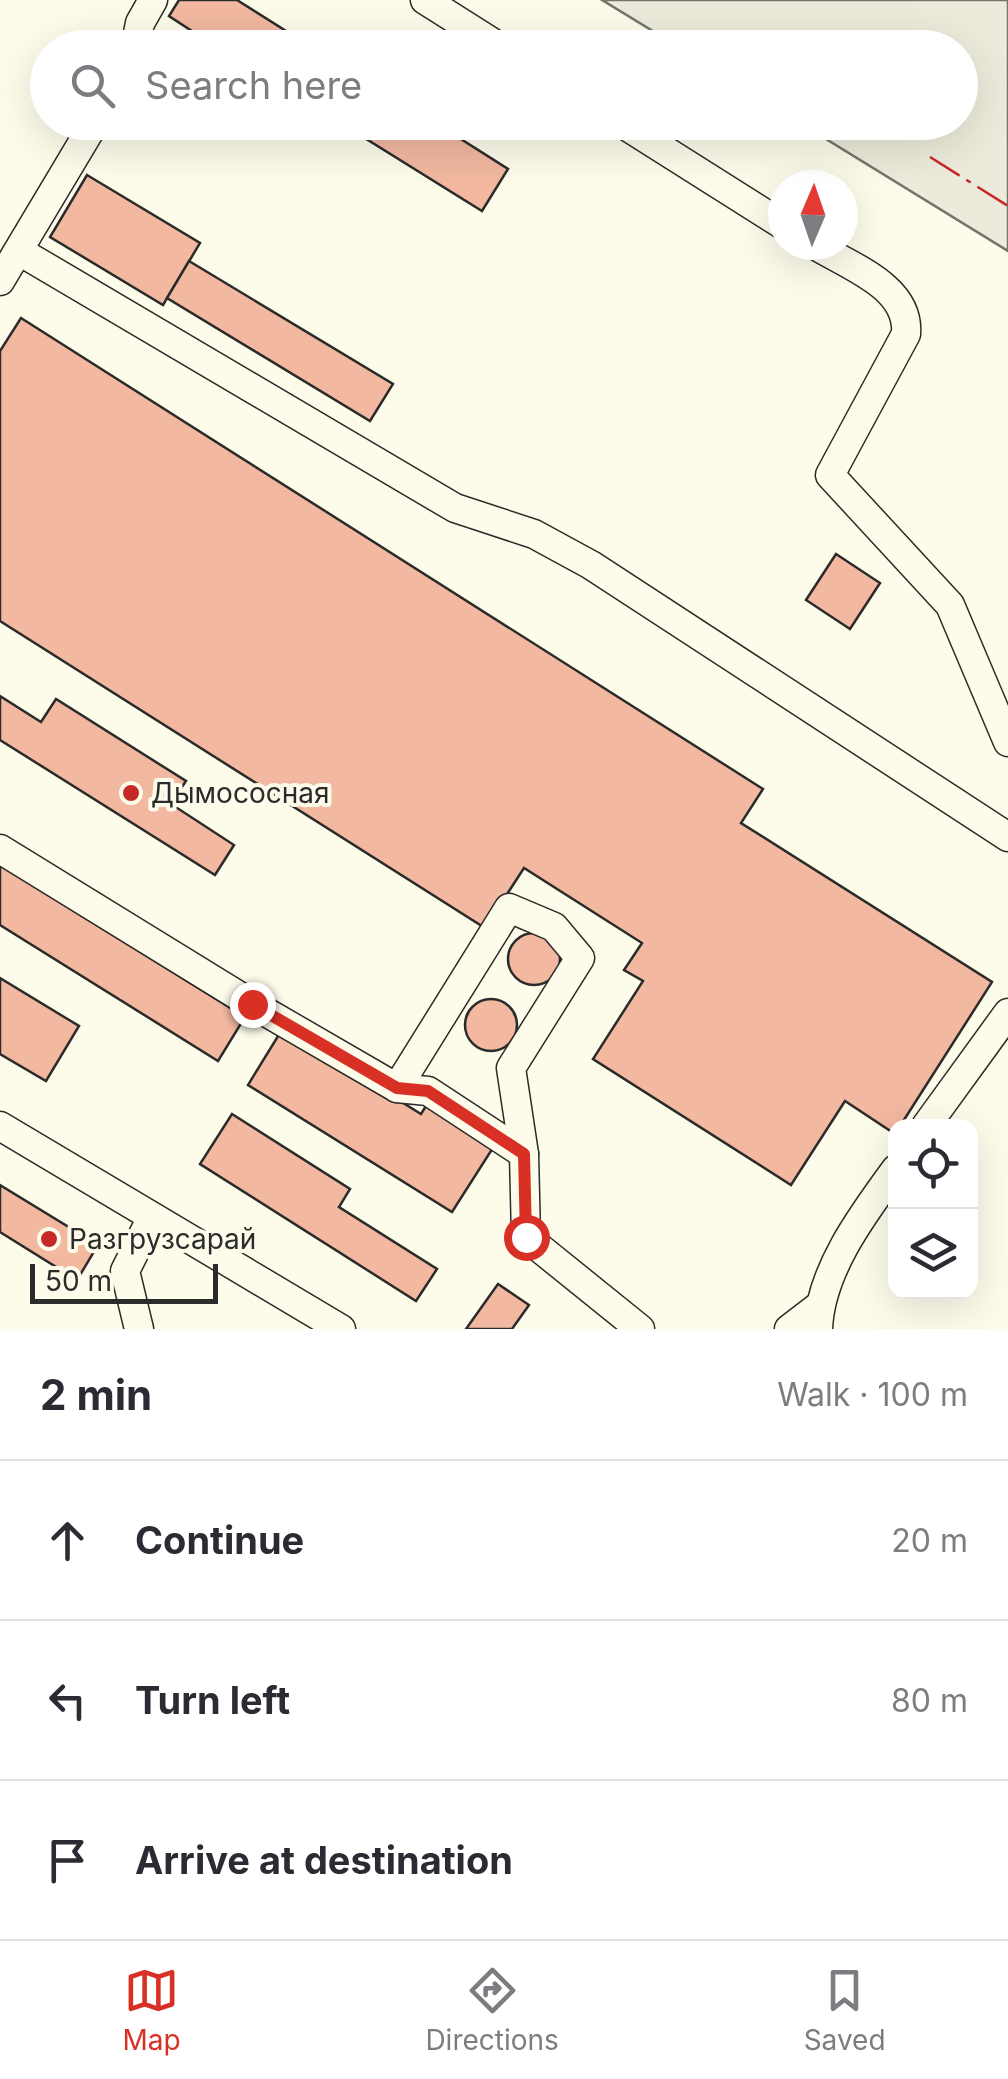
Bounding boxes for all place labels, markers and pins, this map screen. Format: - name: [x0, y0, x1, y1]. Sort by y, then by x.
- place label: Дымососная: [151, 776, 330, 810]
- marker: Дымососная: [120, 782, 142, 804]
- place label: Разгрузсарай: [69, 1222, 256, 1256]
- marker: Разгрузсарай: [38, 1228, 60, 1250]

